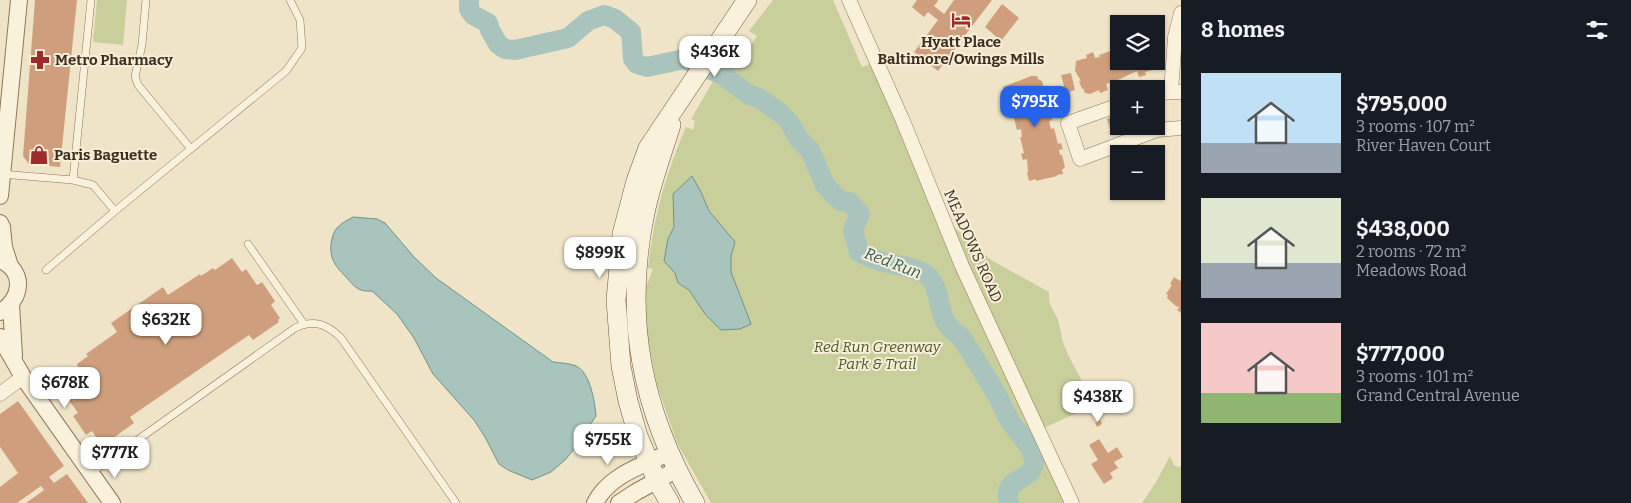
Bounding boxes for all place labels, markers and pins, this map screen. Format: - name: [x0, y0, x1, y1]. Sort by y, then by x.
- hotel icon: Hyatt Place Baltimore/Owings Mills: [950, 9, 972, 31]
- place label: Hyatt Place Baltimore/Owings Mills: [878, 33, 1045, 68]
- pin: $436K: [680, 36, 750, 78]
- pharmacy icon: Metro Pharmacy: [29, 49, 51, 71]
- place label: Metro Pharmacy: [55, 51, 174, 69]
- pin: $795K: [1000, 86, 1070, 128]
- shop icon: Paris Baguette: [28, 144, 50, 166]
- place label: Paris Baguette: [54, 146, 157, 164]
- pin: $899K: [565, 236, 635, 279]
- pin: $632K: [131, 304, 201, 346]
- pin: $678K: [30, 366, 100, 409]
- pin: $438K: [1063, 380, 1133, 423]
- pin: $755K: [573, 424, 643, 466]
- pin: $777K: [80, 436, 150, 479]

